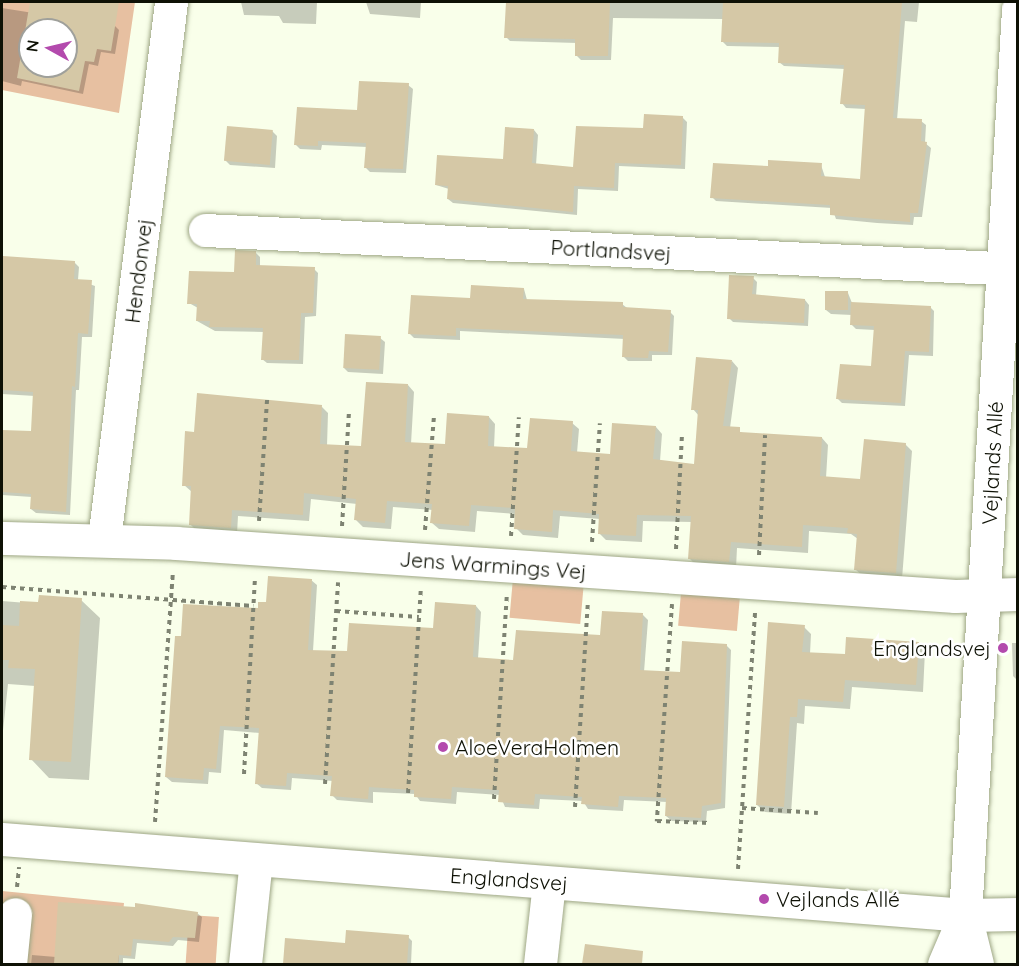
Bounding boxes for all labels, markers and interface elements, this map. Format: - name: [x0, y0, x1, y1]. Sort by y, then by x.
- north arrow: [18, 18, 78, 78]
- text: N: [21, 39, 43, 53]
- street label: Hendonvej: [119, 217, 157, 325]
- street label: Portlandsvej: [550, 234, 672, 266]
- street label: Vejlands Allé: [976, 400, 1008, 526]
- street label: Jens Warmings Vej: [398, 546, 588, 584]
- place label: Englandsvej: [873, 635, 991, 661]
- marker: Englandsvej: [996, 641, 1010, 655]
- place label: AloeVeraHolmen: [455, 734, 619, 760]
- marker: AloeVeraHolmen: [436, 740, 450, 754]
- street label: Englandsvej: [449, 862, 569, 896]
- place label: Vejlands Allé: [776, 886, 900, 912]
- marker: Vejlands Allé: [757, 892, 771, 906]

